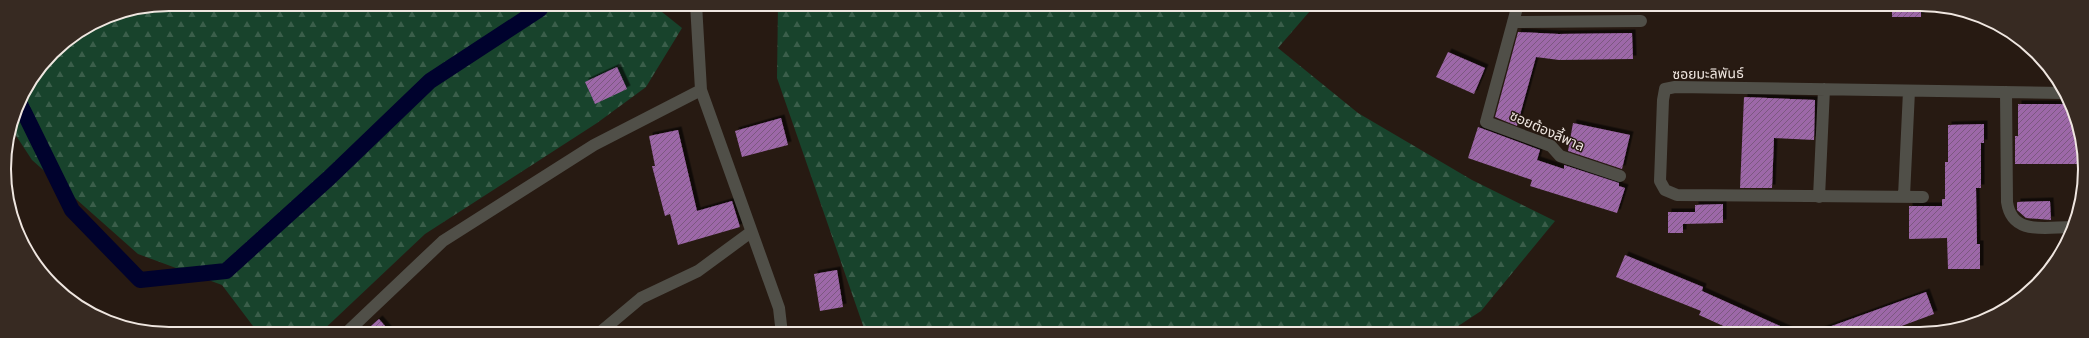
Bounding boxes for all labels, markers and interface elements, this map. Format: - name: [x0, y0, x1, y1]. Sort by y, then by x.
- street label: ซอยมะลิพันธ์: [1672, 64, 1744, 84]
- street label: ซอยต้องลี้พาล: [1507, 105, 1588, 156]

